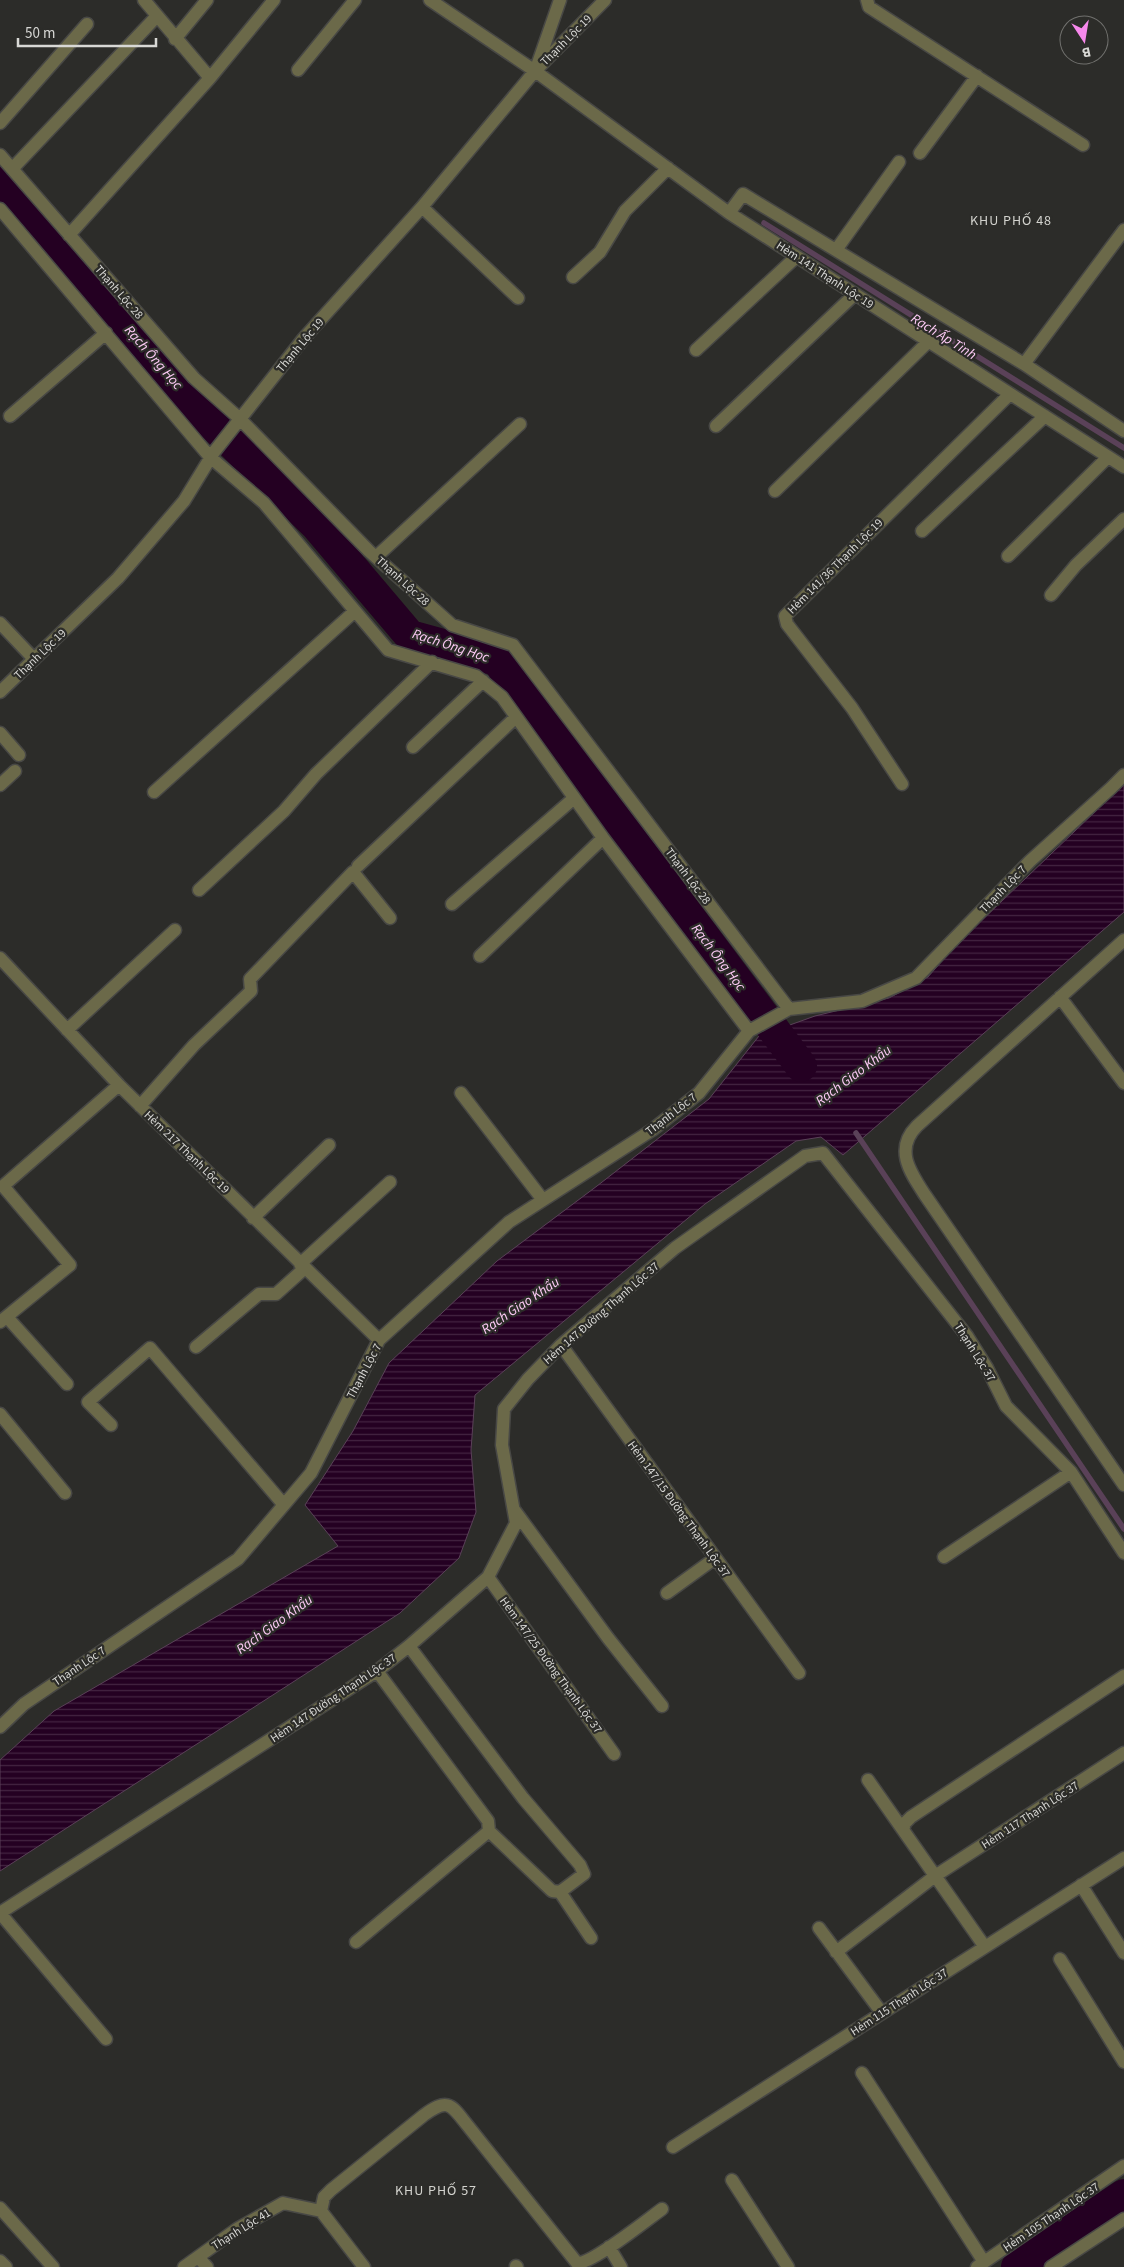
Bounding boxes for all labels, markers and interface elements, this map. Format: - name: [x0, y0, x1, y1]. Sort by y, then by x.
- street label: Thạnh Lộc 19: [537, 11, 596, 70]
- scale bar: [18, 15, 155, 47]
- north arrow: [1059, 15, 1109, 65]
- text: 50 m: [25, 23, 55, 44]
- text: B: [1080, 41, 1093, 63]
- district label: KHU PHỐ 48: [970, 211, 1052, 231]
- street label: Hẻm 141 Thạnh Lộc 19: [773, 238, 877, 313]
- street label: Thạnh Lộc 28: [90, 262, 147, 323]
- water label: Rạch Ấp Tình: [907, 309, 980, 365]
- street label: Thạnh Lộc 19: [272, 314, 328, 376]
- water label: Rạch Ông Học: [120, 321, 188, 395]
- street label: Hẻm 141/36 Thạnh Lộc 19: [784, 515, 887, 618]
- street label: Thạnh Lộc 28: [372, 553, 433, 610]
- water label: Rạch Ông Học: [410, 624, 493, 668]
- street label: Thạnh Lộc 19: [11, 625, 70, 684]
- street label: Thạnh Lộc 28: [661, 845, 714, 908]
- street label: Thạnh Lộc 7: [976, 862, 1031, 917]
- water label: Rạch Ông Học: [686, 920, 751, 996]
- water label: Rạch Giao Khẩu: [812, 1041, 896, 1111]
- street label: Thạnh Lộc 7: [642, 1089, 700, 1140]
- street label: Hẻm 217 Thạnh Lộc 19: [140, 1107, 233, 1198]
- street label: Hẻm 147 Đường Thạnh Lộc 37: [540, 1258, 663, 1369]
- water label: Rạch Giao Khẩu: [478, 1272, 564, 1339]
- street label: Thạnh Lộc 37: [950, 1320, 999, 1385]
- street label: Thạnh Lộc 7: [343, 1340, 386, 1402]
- street label: Hẻm 147/15 Đường Thạnh Lộc 37: [623, 1438, 734, 1581]
- water label: Rạch Giao Khẩu: [232, 1590, 317, 1659]
- street label: Hẻm 147/25 Đường Thạnh Lộc 37: [495, 1594, 606, 1737]
- street label: Thạnh Lộc 7: [49, 1642, 109, 1690]
- street label: Hẻm 147 Đường Thạnh Lộc 37: [267, 1650, 400, 1747]
- street label: Hẻm 117 Thạnh Lộc 37: [978, 1778, 1082, 1853]
- street label: Hẻm 115 Thạnh Lộc 37: [847, 1965, 951, 2040]
- street label: Hẻm 105 Thạnh Lộc 37: [1000, 2179, 1103, 2256]
- district label: KHU PHỐ 57: [395, 2181, 477, 2201]
- street label: Thạnh Lộc 41: [209, 2205, 274, 2254]

